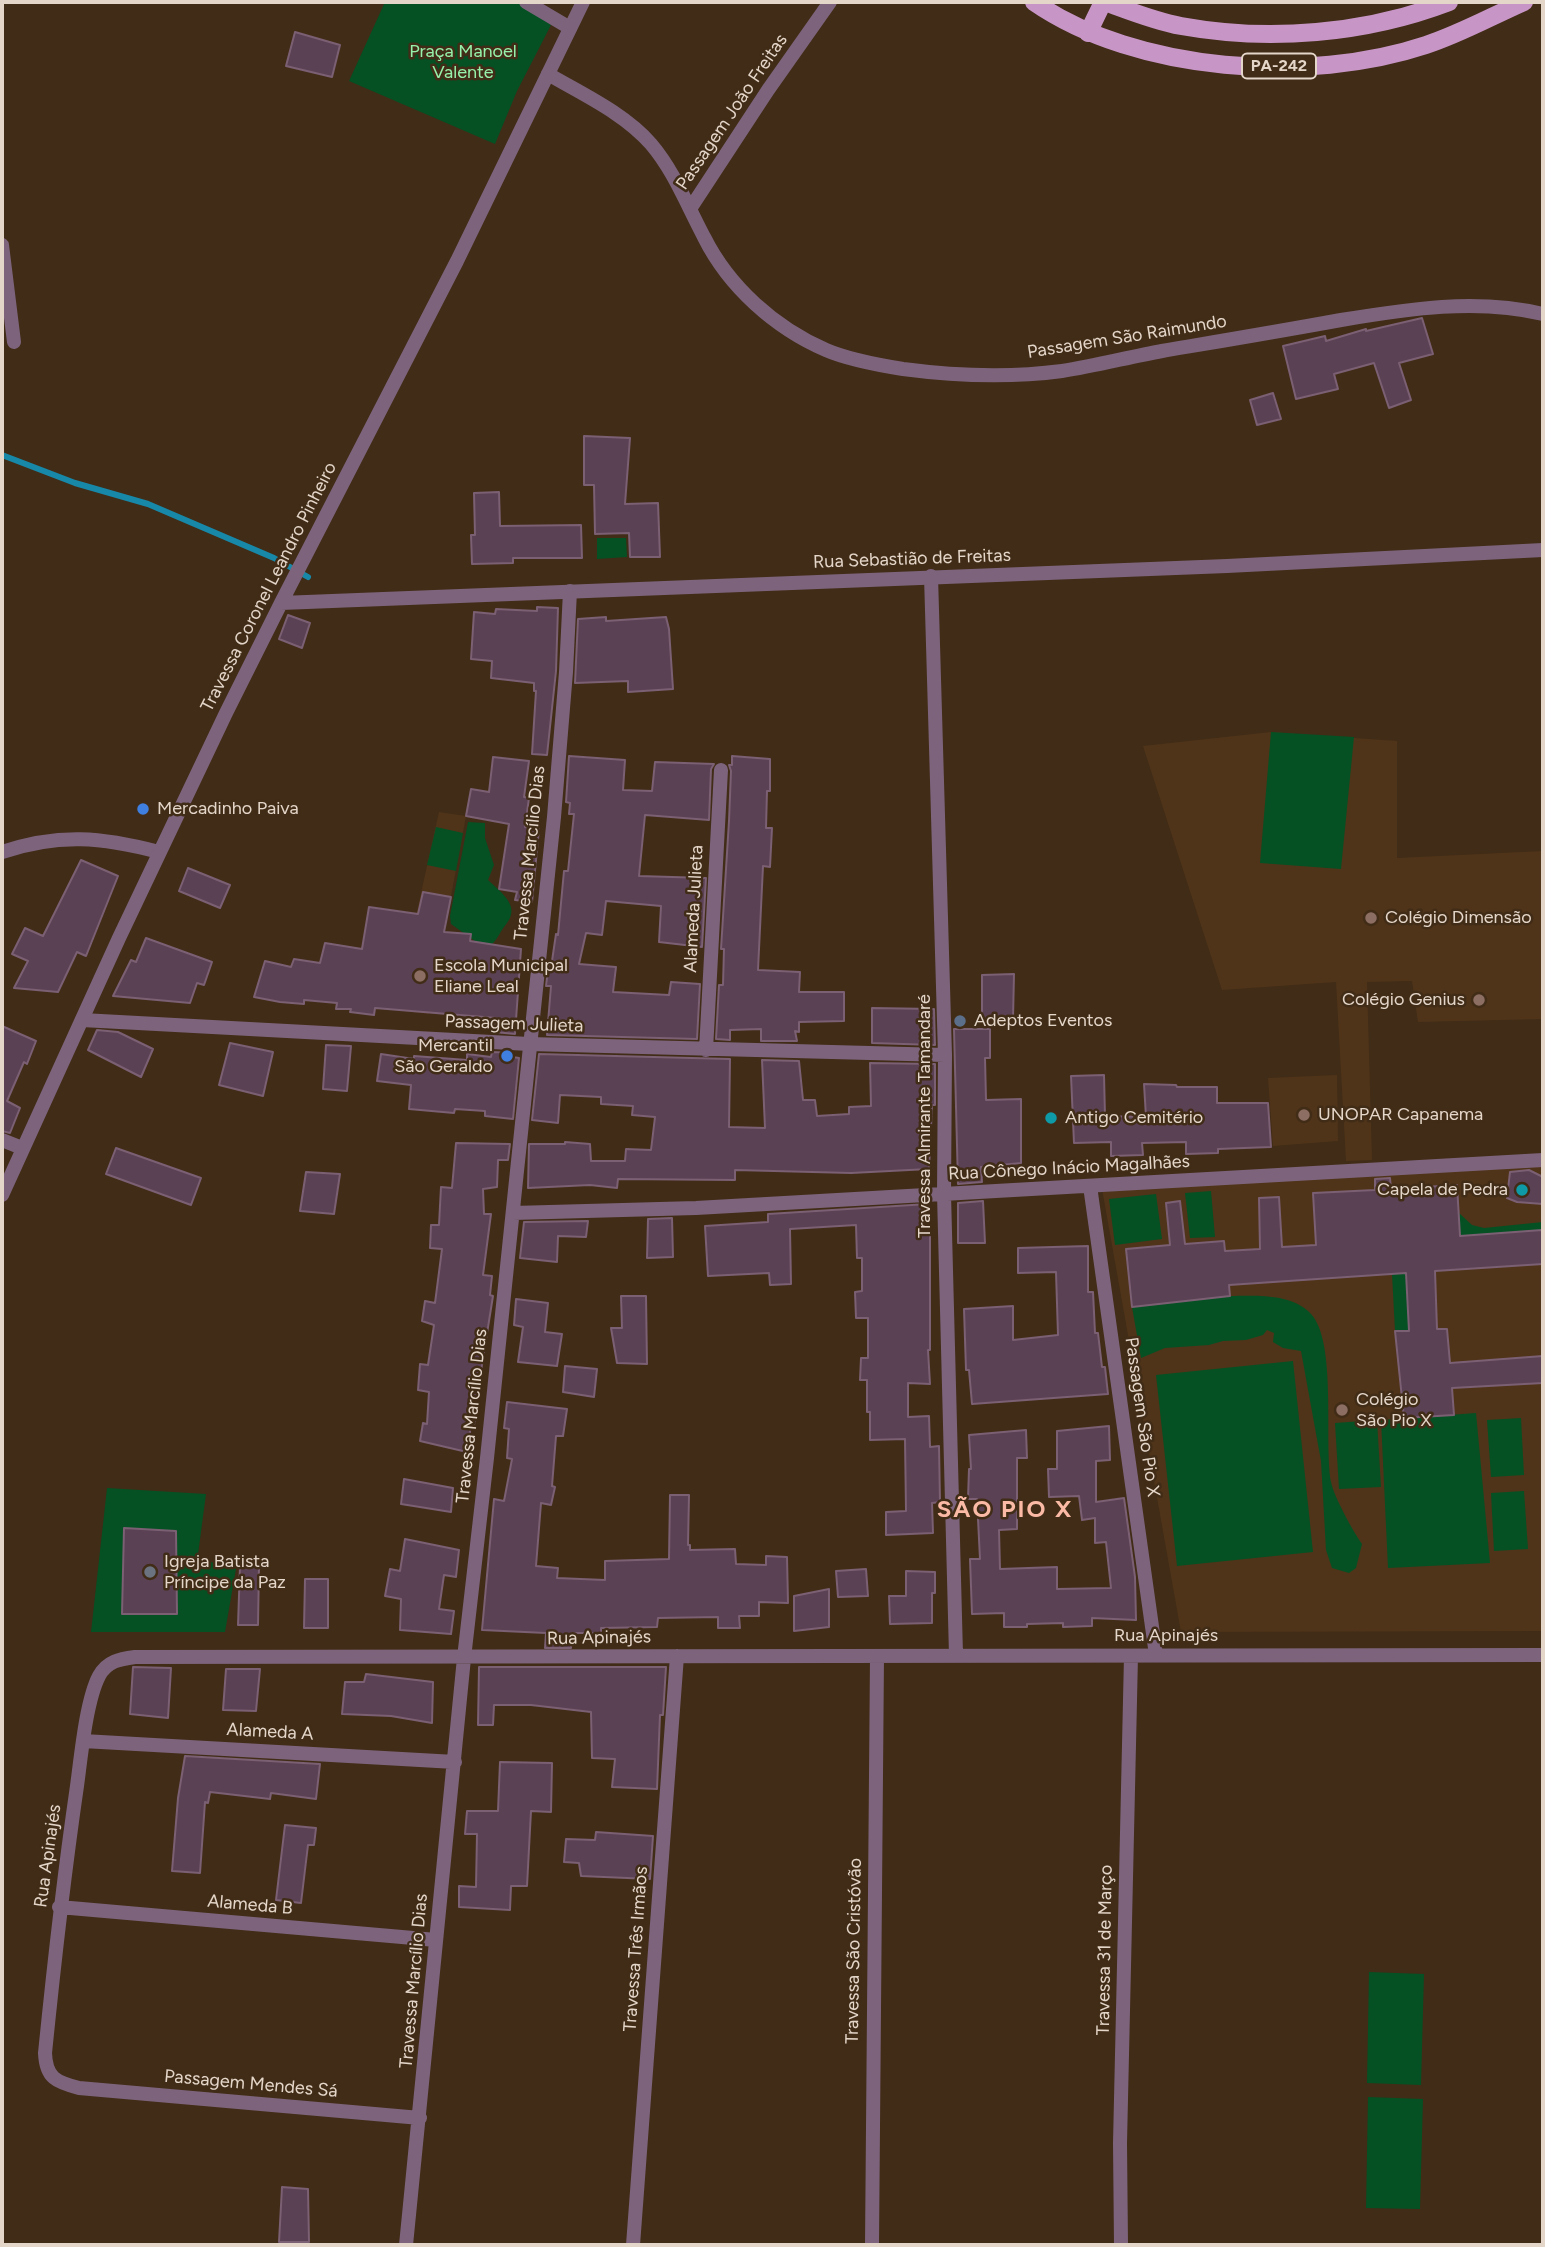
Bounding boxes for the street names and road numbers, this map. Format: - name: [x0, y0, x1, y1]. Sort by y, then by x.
- street label: Passagem João Freitas: [672, 30, 792, 194]
- road number: PA-242: [1242, 54, 1316, 78]
- street label: Passagem São Raimundo: [1026, 311, 1228, 363]
- street label: Travessa Coronel Leandro Pinheiro: [197, 459, 341, 715]
- street label: Rua Sebastião de Freitas: [813, 545, 1011, 573]
- street label: Travessa Marcílio Dias: [510, 765, 550, 941]
- street label: Alameda Julieta: [680, 845, 708, 973]
- street label: Travessa Almirante Tamandaré: [914, 994, 936, 1238]
- street label: Passagem Julieta: [444, 1011, 584, 1037]
- street label: Rua Cônego Inácio Magalhães: [948, 1151, 1190, 1185]
- street label: Travessa Marcílio Dias: [452, 1328, 492, 1504]
- street label: Passagem São Pio X: [1120, 1336, 1164, 1498]
- street label: Rua Apinajés: [1114, 1625, 1218, 1647]
- street label: Rua Apinajés: [547, 1626, 651, 1650]
- street label: Alameda A: [226, 1719, 314, 1745]
- street label: Rua Apinajés: [30, 1803, 66, 1909]
- street label: Travessa São Cristóvão: [842, 1858, 866, 2044]
- street label: Travessa 31 de Março: [1093, 1864, 1117, 2036]
- street label: Travessa Três Irmãos: [619, 1866, 653, 2032]
- street label: Alameda B: [206, 1891, 294, 1919]
- street label: Travessa Marcílio Dias: [396, 1893, 432, 2069]
- street label: Passagem Mendes Sá: [163, 2066, 339, 2102]

